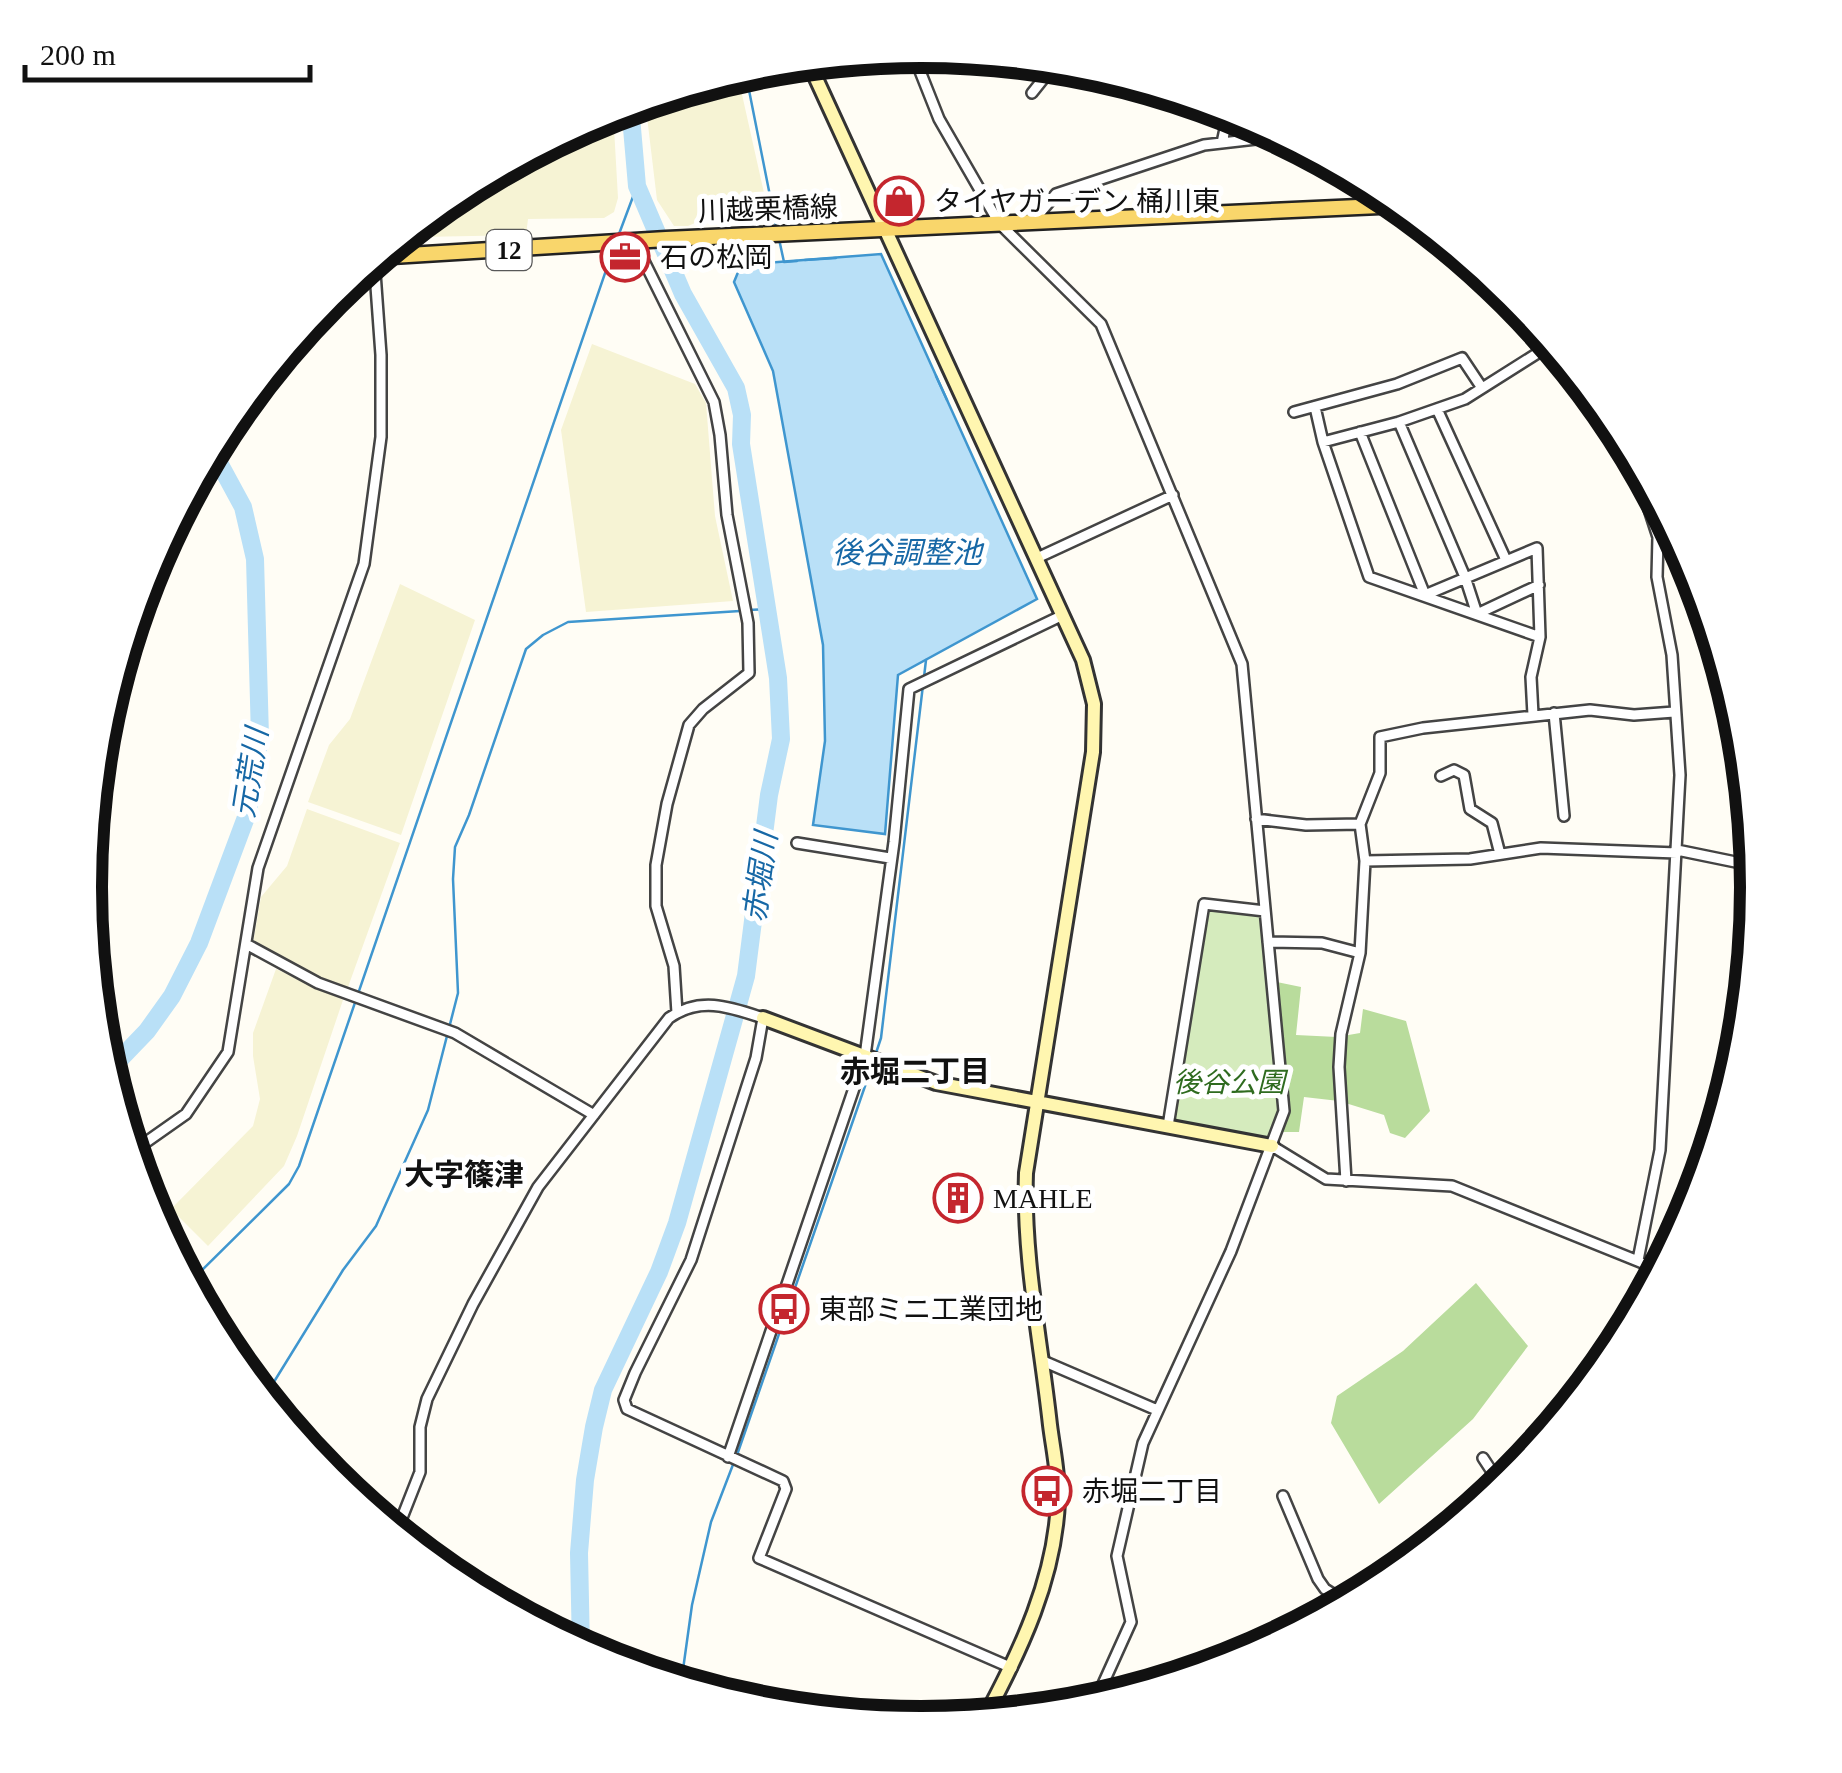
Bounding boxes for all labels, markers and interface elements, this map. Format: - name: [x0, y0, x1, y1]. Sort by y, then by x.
- scale bar: [25, 20, 310, 82]
- text: 200 m: [40, 38, 116, 71]
- shop icon: タイヤガーデン 桶川東: [873, 175, 925, 227]
- place label: タイヤガーデン 桶川東: [934, 186, 1220, 217]
- street label: 川越栗橋線: [697, 191, 839, 227]
- road number: 12: [486, 230, 532, 270]
- office icon: 石の松岡: [599, 231, 651, 283]
- place label: 石の松岡: [660, 242, 772, 273]
- water label: 後谷調整池: [832, 536, 985, 569]
- water label: 元荒川: [227, 723, 274, 820]
- water label: 赤堀川: [737, 827, 783, 924]
- district label: 赤堀二丁目: [840, 1055, 990, 1088]
- park label: 後谷公園: [1173, 1067, 1289, 1098]
- district label: 大字篠津: [404, 1158, 524, 1191]
- building icon: MAHLE: [932, 1172, 984, 1224]
- place label: MAHLE: [993, 1183, 1093, 1214]
- bus stop icon: 東部ミニ工業団地: [758, 1283, 810, 1335]
- place label: 東部ミニ工業団地: [819, 1294, 1043, 1325]
- bus stop icon: 赤堀二丁目: [1021, 1465, 1073, 1517]
- place label: 赤堀二丁目: [1082, 1476, 1222, 1507]

